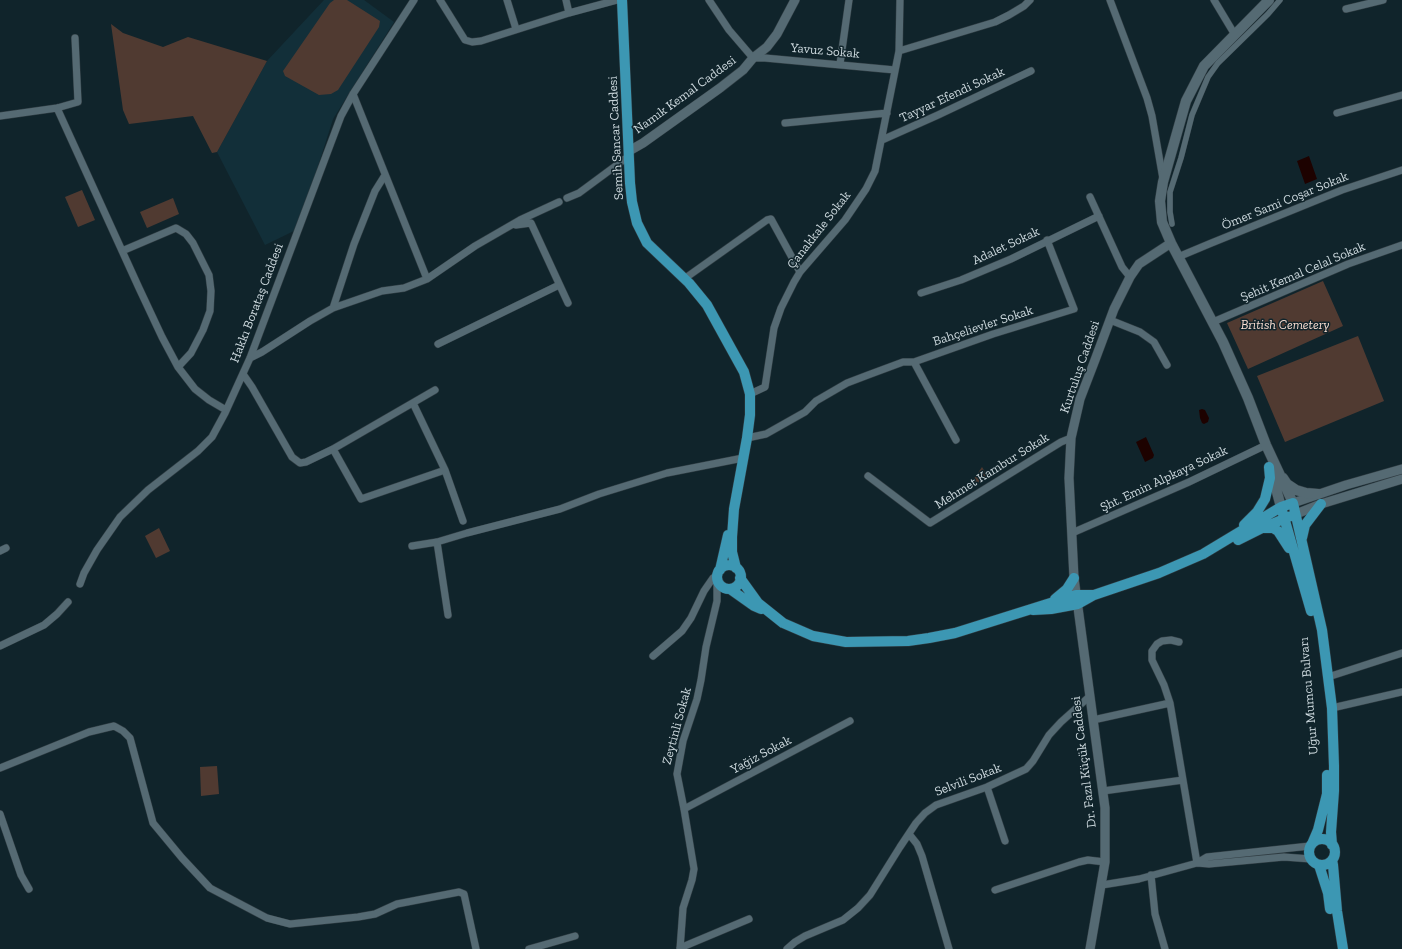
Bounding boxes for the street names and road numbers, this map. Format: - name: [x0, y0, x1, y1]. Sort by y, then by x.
- street label: Yavuz Sokak: [790, 40, 860, 62]
- street label: Namık Kemal Caddesi: [631, 53, 739, 137]
- street label: Tayyar Efendi Sokak: [897, 64, 1007, 126]
- street label: Semih Sancar Caddesi: [605, 76, 627, 200]
- street label: Ömer Sami Coşar Sokak: [1219, 168, 1351, 234]
- street label: Çanakkale Sokak: [784, 188, 854, 272]
- street label: Adalet Sokak: [970, 224, 1042, 268]
- street label: Şehit Kemal Celal Sokak: [1238, 239, 1368, 305]
- street label: Hakkı Borataş Caddesi: [227, 241, 287, 365]
- street label: Bahçelievler Sokak: [931, 302, 1035, 350]
- street label: Kurtuluş Caddesi: [1057, 319, 1103, 415]
- street label: Mehmet Kambur Sokak: [932, 430, 1052, 512]
- street label: Şht. Emin Alpkaya Sokak: [1098, 443, 1230, 515]
- street label: Uğur Mumcu Bulvarı: [1296, 636, 1322, 756]
- street label: Zeytinli Sokak: [659, 686, 695, 766]
- street label: Dr. Fazıl Küçük Caddesi: [1068, 695, 1100, 829]
- street label: Yağiz Sokak: [728, 733, 794, 777]
- street label: Selvili Sokak: [933, 760, 1003, 800]

